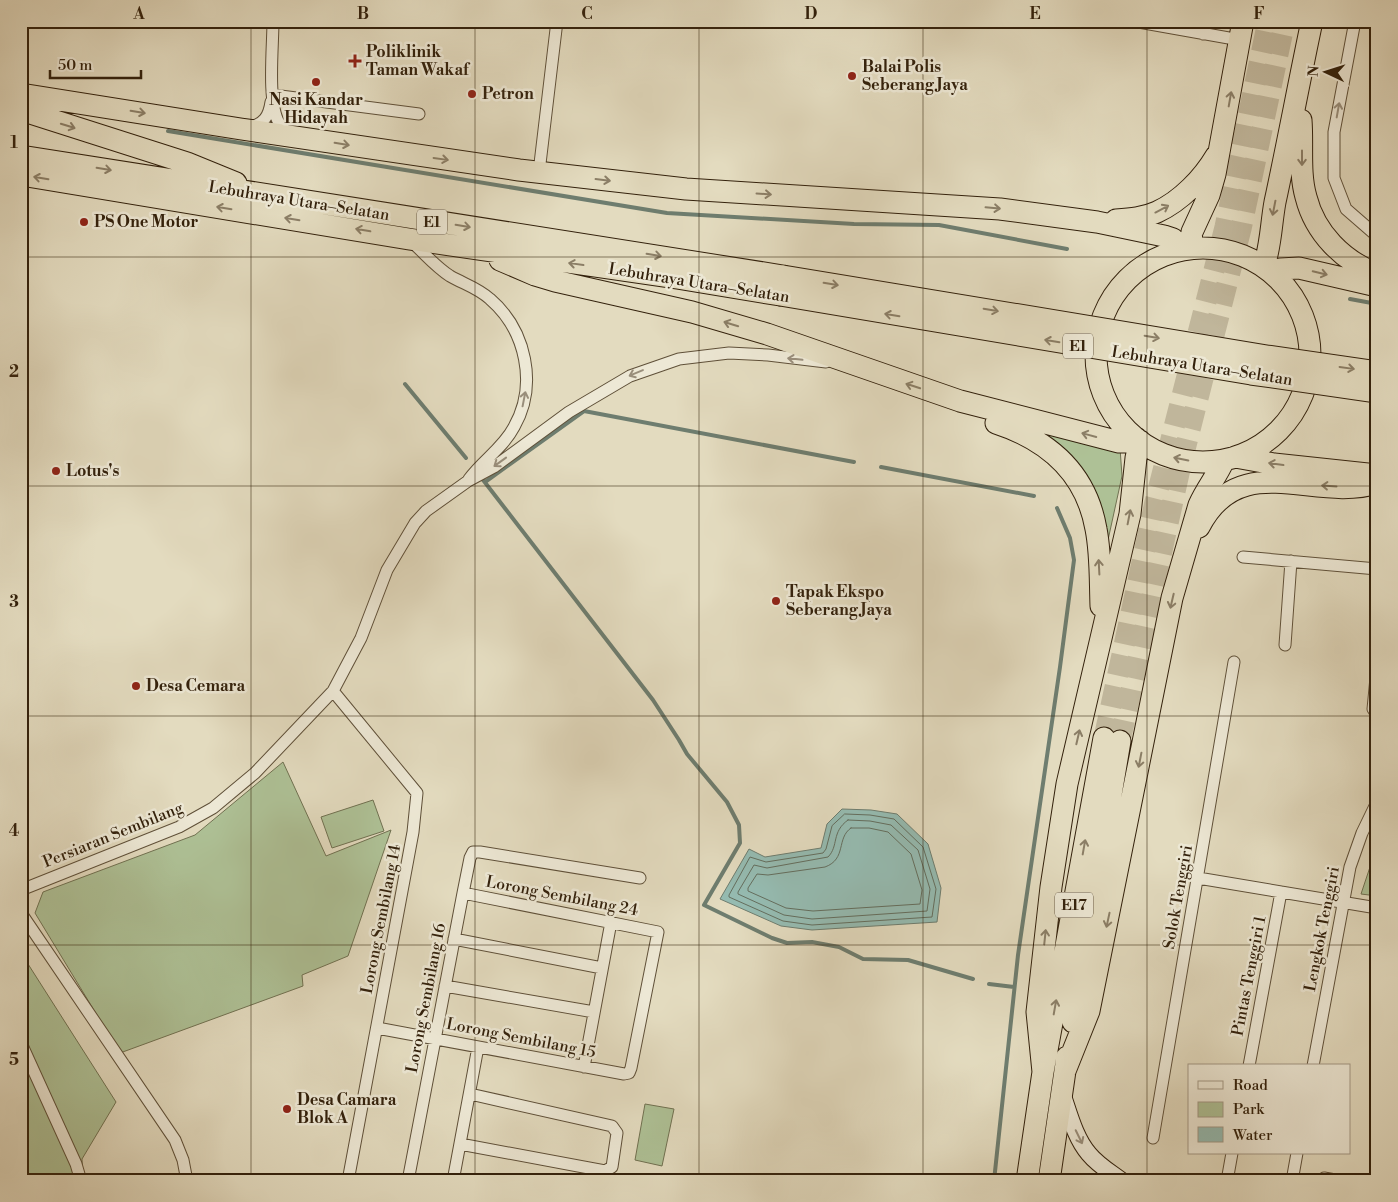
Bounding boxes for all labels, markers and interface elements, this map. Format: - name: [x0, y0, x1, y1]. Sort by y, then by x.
- text: A: [132, 4, 145, 24]
- text: B: [357, 4, 369, 24]
- text: C: [581, 4, 593, 24]
- text: D: [805, 4, 818, 24]
- text: E: [1029, 4, 1041, 24]
- text: F: [1253, 4, 1265, 24]
- place label: Poliklinik Taman Wakaf: [366, 42, 471, 80]
- scale bar: [50, 48, 141, 80]
- north arrow: [1300, 48, 1350, 98]
- marker: Poliklinik Taman Wakaf: [348, 54, 362, 68]
- text: 50 m: [58, 56, 92, 75]
- place label: Balai Polis Seberang Jaya: [862, 57, 968, 95]
- text: N: [1305, 65, 1323, 77]
- marker: Balai Polis Seberang Jaya: [846, 70, 858, 82]
- marker: Nasi Kandar Hidayah: [310, 76, 322, 88]
- place label: Petron: [482, 84, 534, 104]
- marker: Petron: [466, 88, 478, 100]
- place label: Nasi Kandar Hidayah: [269, 90, 363, 128]
- one-way arrow: [1225, 92, 1235, 108]
- one-way arrow: [1333, 102, 1343, 118]
- one-way arrow: [130, 108, 146, 118]
- one-way arrow: [59, 121, 75, 131]
- text: 1: [10, 133, 18, 153]
- one-way arrow: [333, 139, 349, 149]
- one-way arrow: [1297, 150, 1307, 166]
- one-way arrow: [433, 154, 449, 164]
- one-way arrow: [96, 165, 112, 175]
- one-way arrow: [34, 173, 50, 183]
- one-way arrow: [594, 175, 610, 185]
- street label: Lebuhraya Utara–Selatan: [207, 177, 391, 225]
- one-way arrow: [756, 190, 772, 199]
- one-way arrow: [1269, 200, 1279, 216]
- one-way arrow: [216, 203, 232, 213]
- one-way arrow: [984, 204, 1000, 213]
- one-way arrow: [1154, 204, 1169, 214]
- road number: E1: [417, 210, 447, 234]
- place label: PS One Motor: [94, 212, 198, 232]
- one-way arrow: [285, 214, 301, 224]
- marker: PS One Motor: [78, 216, 90, 228]
- one-way arrow: [454, 222, 470, 232]
- one-way arrow: [355, 225, 371, 235]
- one-way arrow: [645, 250, 661, 260]
- one-way arrow: [569, 259, 585, 269]
- street label: Lebuhraya Utara–Selatan: [607, 259, 791, 307]
- one-way arrow: [1311, 269, 1327, 278]
- one-way arrow: [823, 279, 839, 289]
- one-way arrow: [983, 305, 999, 315]
- one-way arrow: [884, 309, 900, 319]
- one-way arrow: [724, 318, 740, 328]
- one-way arrow: [1143, 333, 1159, 343]
- road number: E1: [1063, 334, 1093, 358]
- one-way arrow: [1044, 336, 1060, 346]
- street label: Lebuhraya Utara–Selatan: [1110, 342, 1294, 390]
- one-way arrow: [788, 354, 804, 364]
- text: 2: [9, 362, 19, 382]
- one-way arrow: [1338, 363, 1354, 373]
- one-way arrow: [629, 369, 644, 379]
- one-way arrow: [905, 380, 921, 390]
- one-way arrow: [520, 391, 530, 407]
- one-way arrow: [1082, 429, 1098, 439]
- one-way arrow: [1173, 454, 1189, 463]
- one-way arrow: [494, 457, 508, 467]
- one-way arrow: [1268, 459, 1284, 469]
- place label: Lotus's: [66, 461, 119, 481]
- marker: Lotus's: [50, 465, 62, 477]
- one-way arrow: [1321, 481, 1337, 491]
- one-way arrow: [1124, 509, 1134, 525]
- one-way arrow: [1095, 559, 1104, 575]
- place label: Tapak Ekspo Seberang Jaya: [786, 582, 892, 620]
- text: 3: [9, 592, 19, 612]
- one-way arrow: [1167, 592, 1176, 608]
- marker: Tapak Ekspo Seberang Jaya: [770, 595, 782, 607]
- place label: Desa Cemara: [146, 676, 246, 696]
- marker: Desa Cemara: [130, 680, 142, 692]
- one-way arrow: [1074, 729, 1083, 745]
- one-way arrow: [1135, 752, 1144, 768]
- street label: Persiaran Sembilang: [40, 797, 187, 872]
- text: 4: [9, 821, 20, 841]
- one-way arrow: [1080, 840, 1089, 856]
- street label: Lorong Sembilang 14: [357, 842, 405, 995]
- street label: Solok Tenggiri: [1159, 843, 1197, 951]
- street label: Lengkok Tenggiri: [1300, 865, 1344, 993]
- street label: Lorong Sembilang 24: [484, 871, 640, 921]
- road number: E17: [1055, 892, 1093, 918]
- one-way arrow: [1103, 911, 1113, 927]
- street label: Pintas Tenggiri 1: [1228, 914, 1270, 1038]
- street label: Lorong Sembilang 16: [402, 921, 450, 1075]
- one-way arrow: [1041, 929, 1050, 945]
- one-way arrow: [1051, 1000, 1061, 1016]
- street label: Lorong Sembilang 15: [445, 1014, 598, 1062]
- text: 5: [9, 1050, 19, 1070]
- legend: [1188, 1064, 1350, 1154]
- text: Road: [1233, 1076, 1268, 1095]
- place label: Desa Camara Blok A: [297, 1090, 397, 1128]
- text: Park: [1233, 1100, 1265, 1119]
- marker: Desa Camara Blok A: [281, 1103, 293, 1115]
- text: Water: [1232, 1126, 1273, 1145]
- one-way arrow: [1075, 1129, 1084, 1144]

